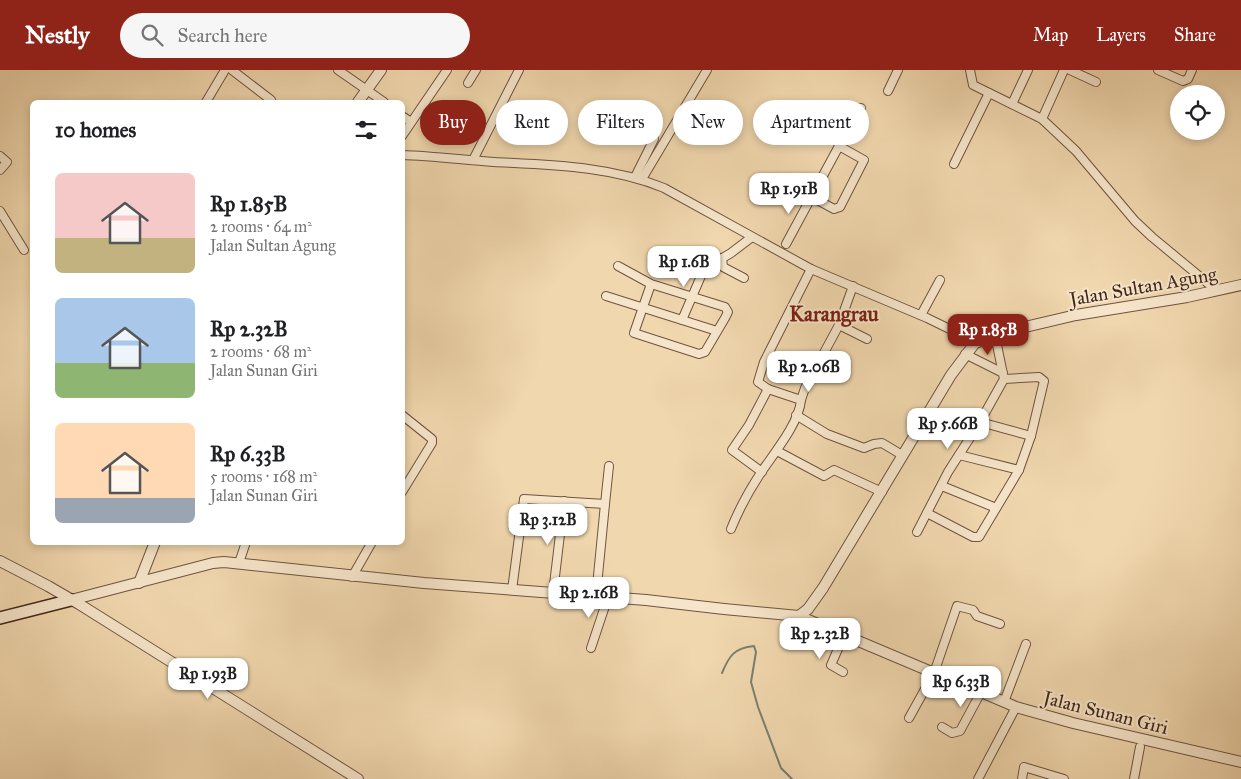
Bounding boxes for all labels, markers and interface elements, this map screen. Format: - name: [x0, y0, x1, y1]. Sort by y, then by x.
- search box: [120, 13, 470, 58]
- text: Nestly: [25, 20, 90, 50]
- icon: search: [138, 21, 166, 49]
- text: Search here: [178, 24, 267, 47]
- text: Map: [1033, 24, 1068, 46]
- text: Layers: [1096, 24, 1146, 46]
- text: Share: [1174, 24, 1216, 46]
- map controls: [1170, 85, 1225, 140]
- button: locate: [1170, 85, 1225, 140]
- chip: Buy: [420, 100, 486, 145]
- chip: Rent: [496, 100, 568, 145]
- chip: Filters: [578, 100, 663, 145]
- chip: New: [673, 100, 743, 145]
- chip: Apartment: [753, 100, 869, 145]
- icon: filters: [352, 116, 380, 144]
- text: 10 homes: [55, 117, 136, 143]
- pin: Rp 1.91B: [737, 172, 841, 215]
- text: Rp 1.91B: [760, 179, 818, 198]
- text: Rp 1.85B: [210, 191, 287, 217]
- icon: home: [95, 193, 155, 253]
- text: 2 rooms · 64 m²: [210, 217, 312, 236]
- text: Jalan Sultan Agung: [210, 236, 336, 255]
- pin: Rp 1.6B: [638, 246, 730, 288]
- text: Rp 1.6B: [658, 252, 710, 271]
- street label: Jalan Sultan Agung: [1066, 262, 1219, 312]
- district label: Karangrau: [789, 301, 880, 327]
- pin: Rp 1.85B: [936, 314, 1040, 356]
- text: Rp 2.32B: [210, 316, 288, 342]
- icon: home: [95, 318, 155, 378]
- text: Rp 1.85B: [959, 320, 1017, 339]
- text: 2 rooms · 68 m²: [210, 342, 311, 361]
- pin: Rp 2.06B: [757, 350, 861, 393]
- text: Rp 2.06B: [778, 357, 840, 376]
- text: Jalan Sunan Giri: [210, 361, 318, 380]
- pin: Rp 5.66B: [896, 408, 1000, 450]
- text: Rp 5.66B: [918, 414, 978, 433]
- text: Rp 6.33B: [210, 441, 286, 467]
- icon: home: [95, 443, 155, 503]
- text: 5 rooms · 168 m²: [210, 467, 317, 486]
- text: Jalan Sunan Giri: [210, 486, 318, 505]
- pin: Rp 3.12B: [496, 504, 600, 546]
- text: Rp 3.12B: [519, 510, 577, 529]
- pin: Rp 2.16B: [537, 576, 641, 619]
- text: Rp 2.16B: [559, 583, 619, 602]
- pin: Rp 2.32B: [768, 618, 872, 660]
- text: Rp 2.32B: [790, 624, 850, 643]
- pin: Rp 1.93B: [156, 658, 260, 700]
- text: Rp 1.93B: [179, 664, 237, 683]
- pin: Rp 6.33B: [909, 666, 1013, 708]
- text: Rp 6.33B: [932, 672, 990, 691]
- street label: Jalan Sunan Giri: [1039, 685, 1171, 740]

